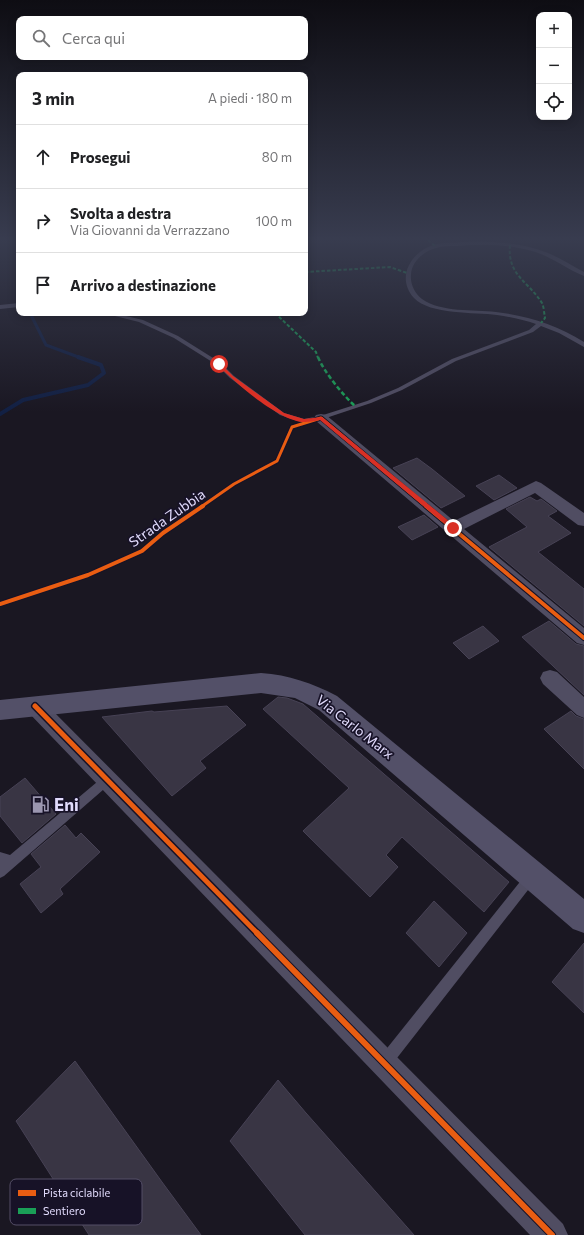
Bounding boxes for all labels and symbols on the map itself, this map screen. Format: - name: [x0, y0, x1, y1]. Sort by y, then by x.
- route start: [210, 355, 228, 373]
- street label: Strada Zubbia: [125, 485, 208, 550]
- route end: [444, 519, 462, 537]
- street label: Via Carlo Marx: [313, 691, 398, 763]
- place label: Eni: [54, 794, 79, 815]
- fuel station icon: Eni: [31, 795, 51, 815]
- legend: [10, 1179, 142, 1225]
- text: Pista ciclabile: [43, 1186, 110, 1199]
- text: Sentiero: [43, 1204, 86, 1217]

